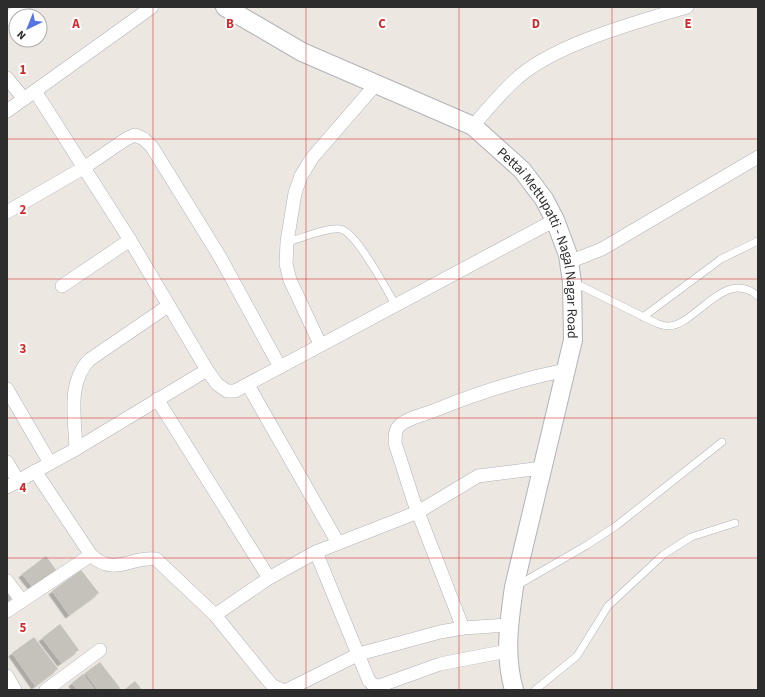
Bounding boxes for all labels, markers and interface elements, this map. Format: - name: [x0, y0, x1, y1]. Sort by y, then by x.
- north arrow: [8, 8, 48, 48]
- text: A: [71, 15, 80, 33]
- text: B: [226, 15, 234, 33]
- text: C: [378, 15, 386, 33]
- text: D: [532, 15, 540, 33]
- text: E: [684, 15, 692, 33]
- text: N: [14, 27, 29, 43]
- text: 1: [20, 61, 27, 79]
- street label: Pettai Mettupatti - Nagal Nagar Road: [492, 143, 582, 339]
- text: 2: [20, 201, 27, 219]
- text: 3: [20, 340, 27, 358]
- text: 4: [20, 479, 27, 497]
- text: 5: [20, 619, 27, 637]

